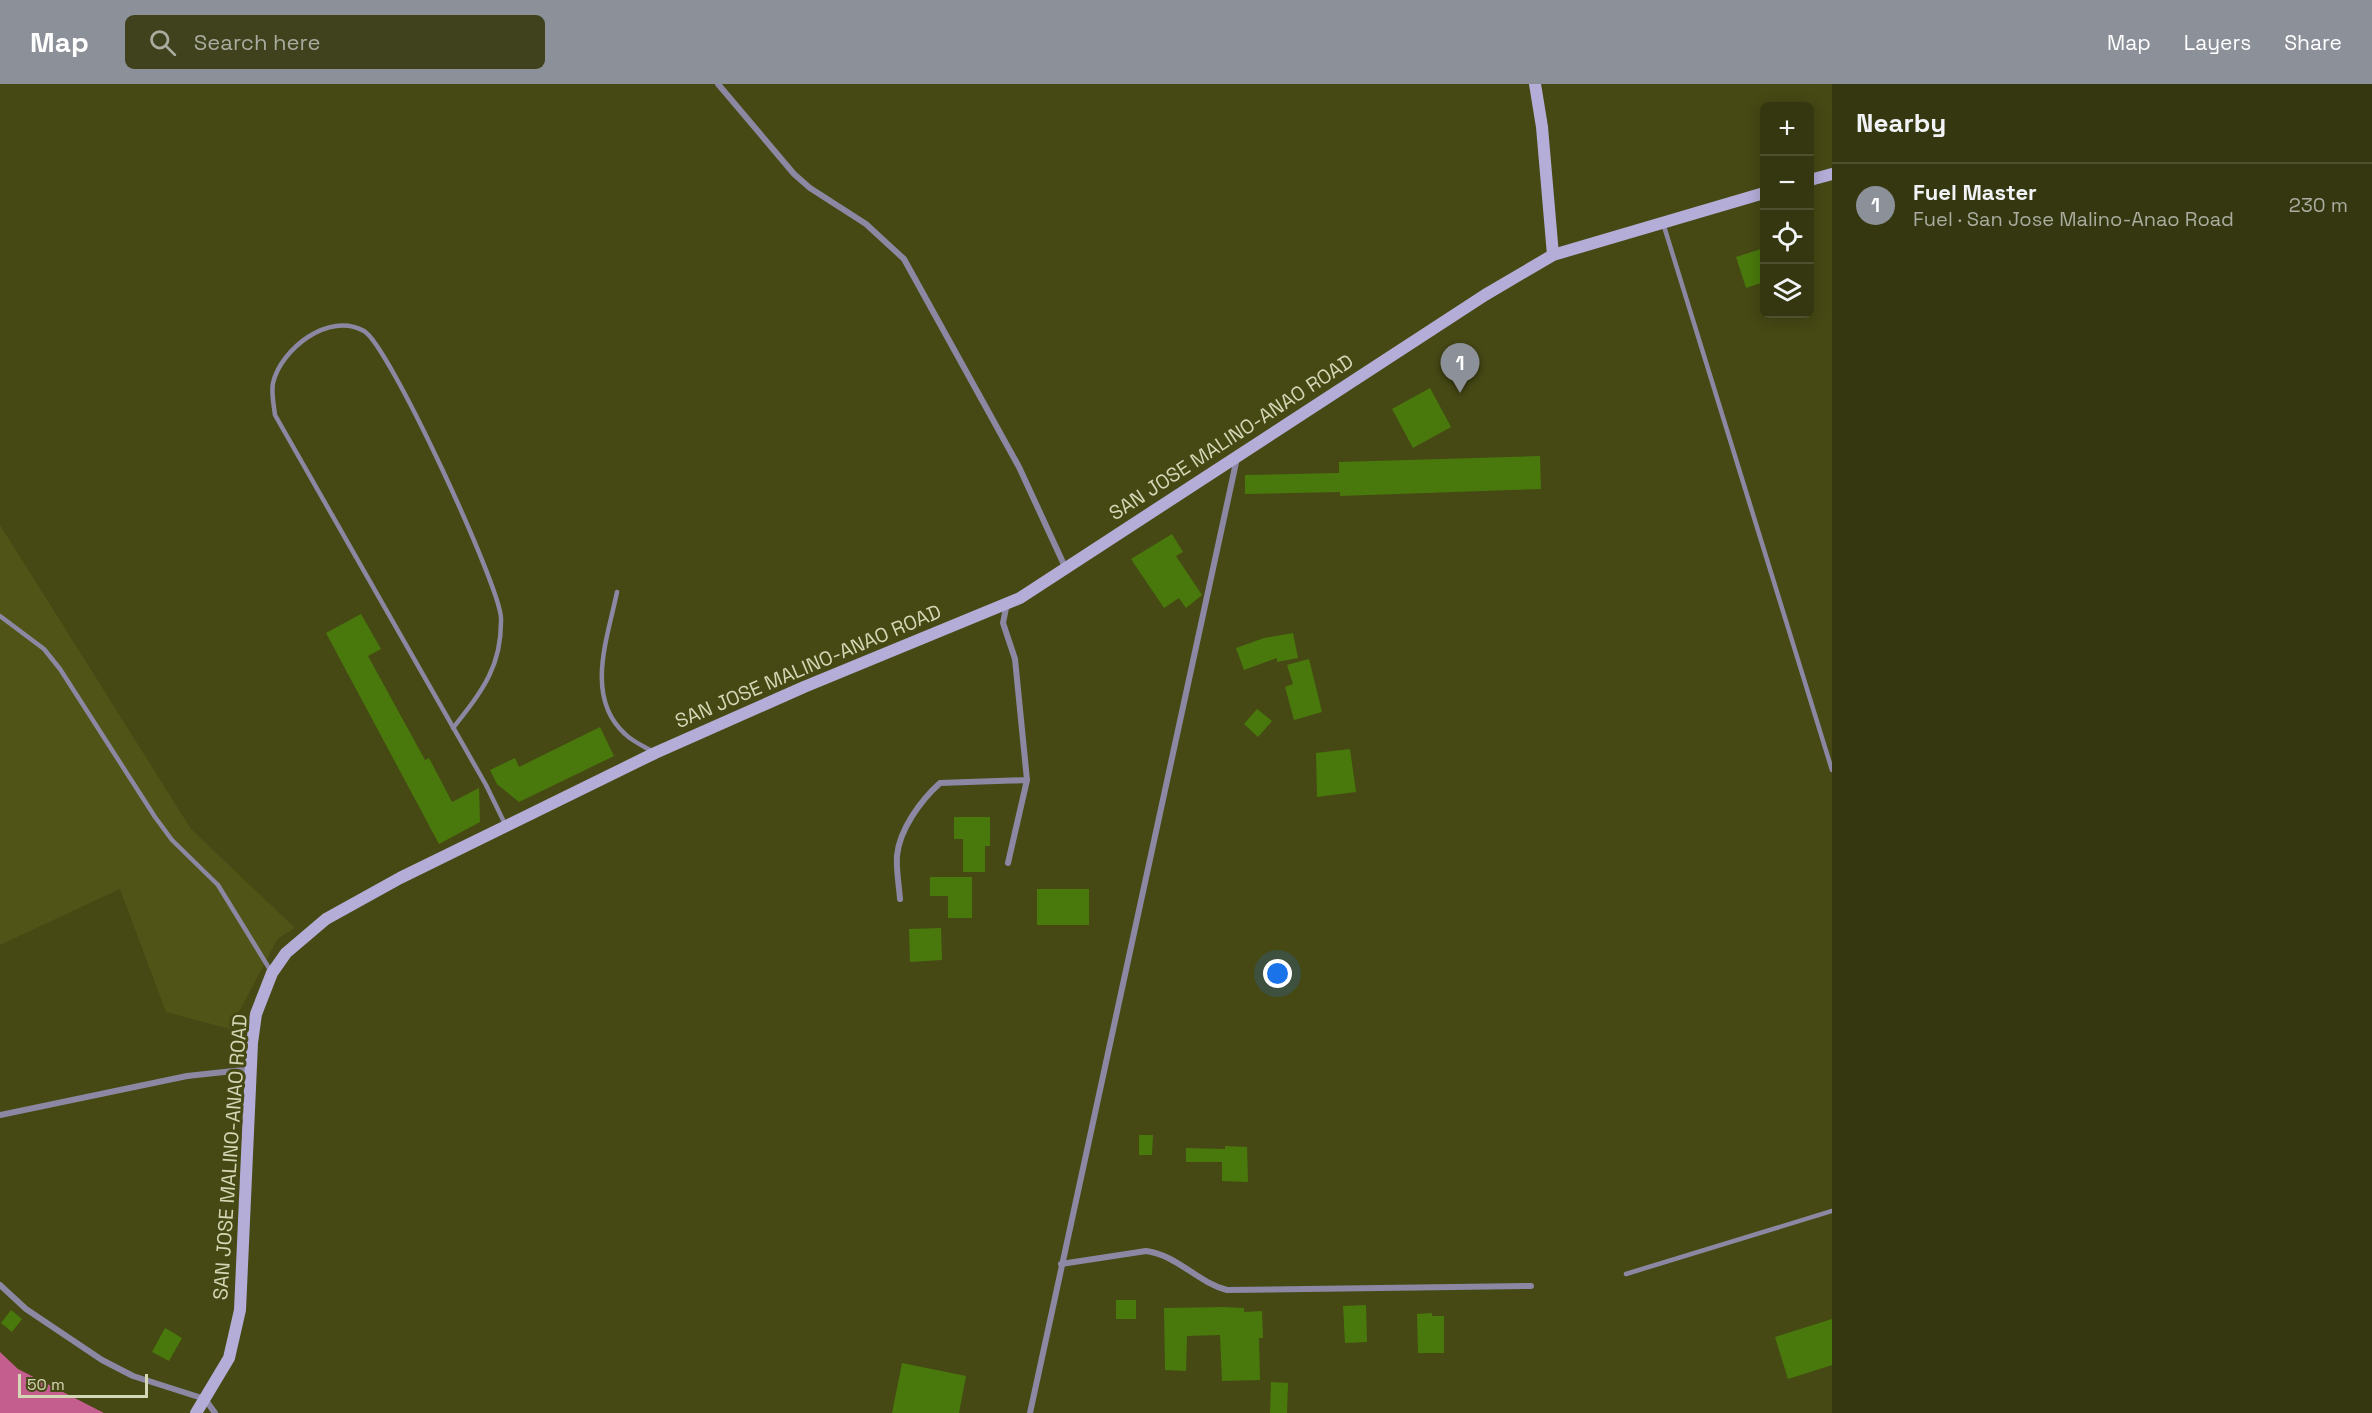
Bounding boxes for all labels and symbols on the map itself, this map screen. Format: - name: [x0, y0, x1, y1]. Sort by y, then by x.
- pin: 1: [1440, 344, 1480, 393]
- street label: SAN JOSE MALINO-ANAO ROAD: [1104, 348, 1358, 526]
- street label: SAN JOSE MALINO-ANAO ROAD: [671, 598, 945, 734]
- your location: [1263, 959, 1292, 988]
- street label: SAN JOSE MALINO-ANAO ROAD: [207, 1013, 253, 1301]
- scale bar: [18, 1371, 148, 1398]

